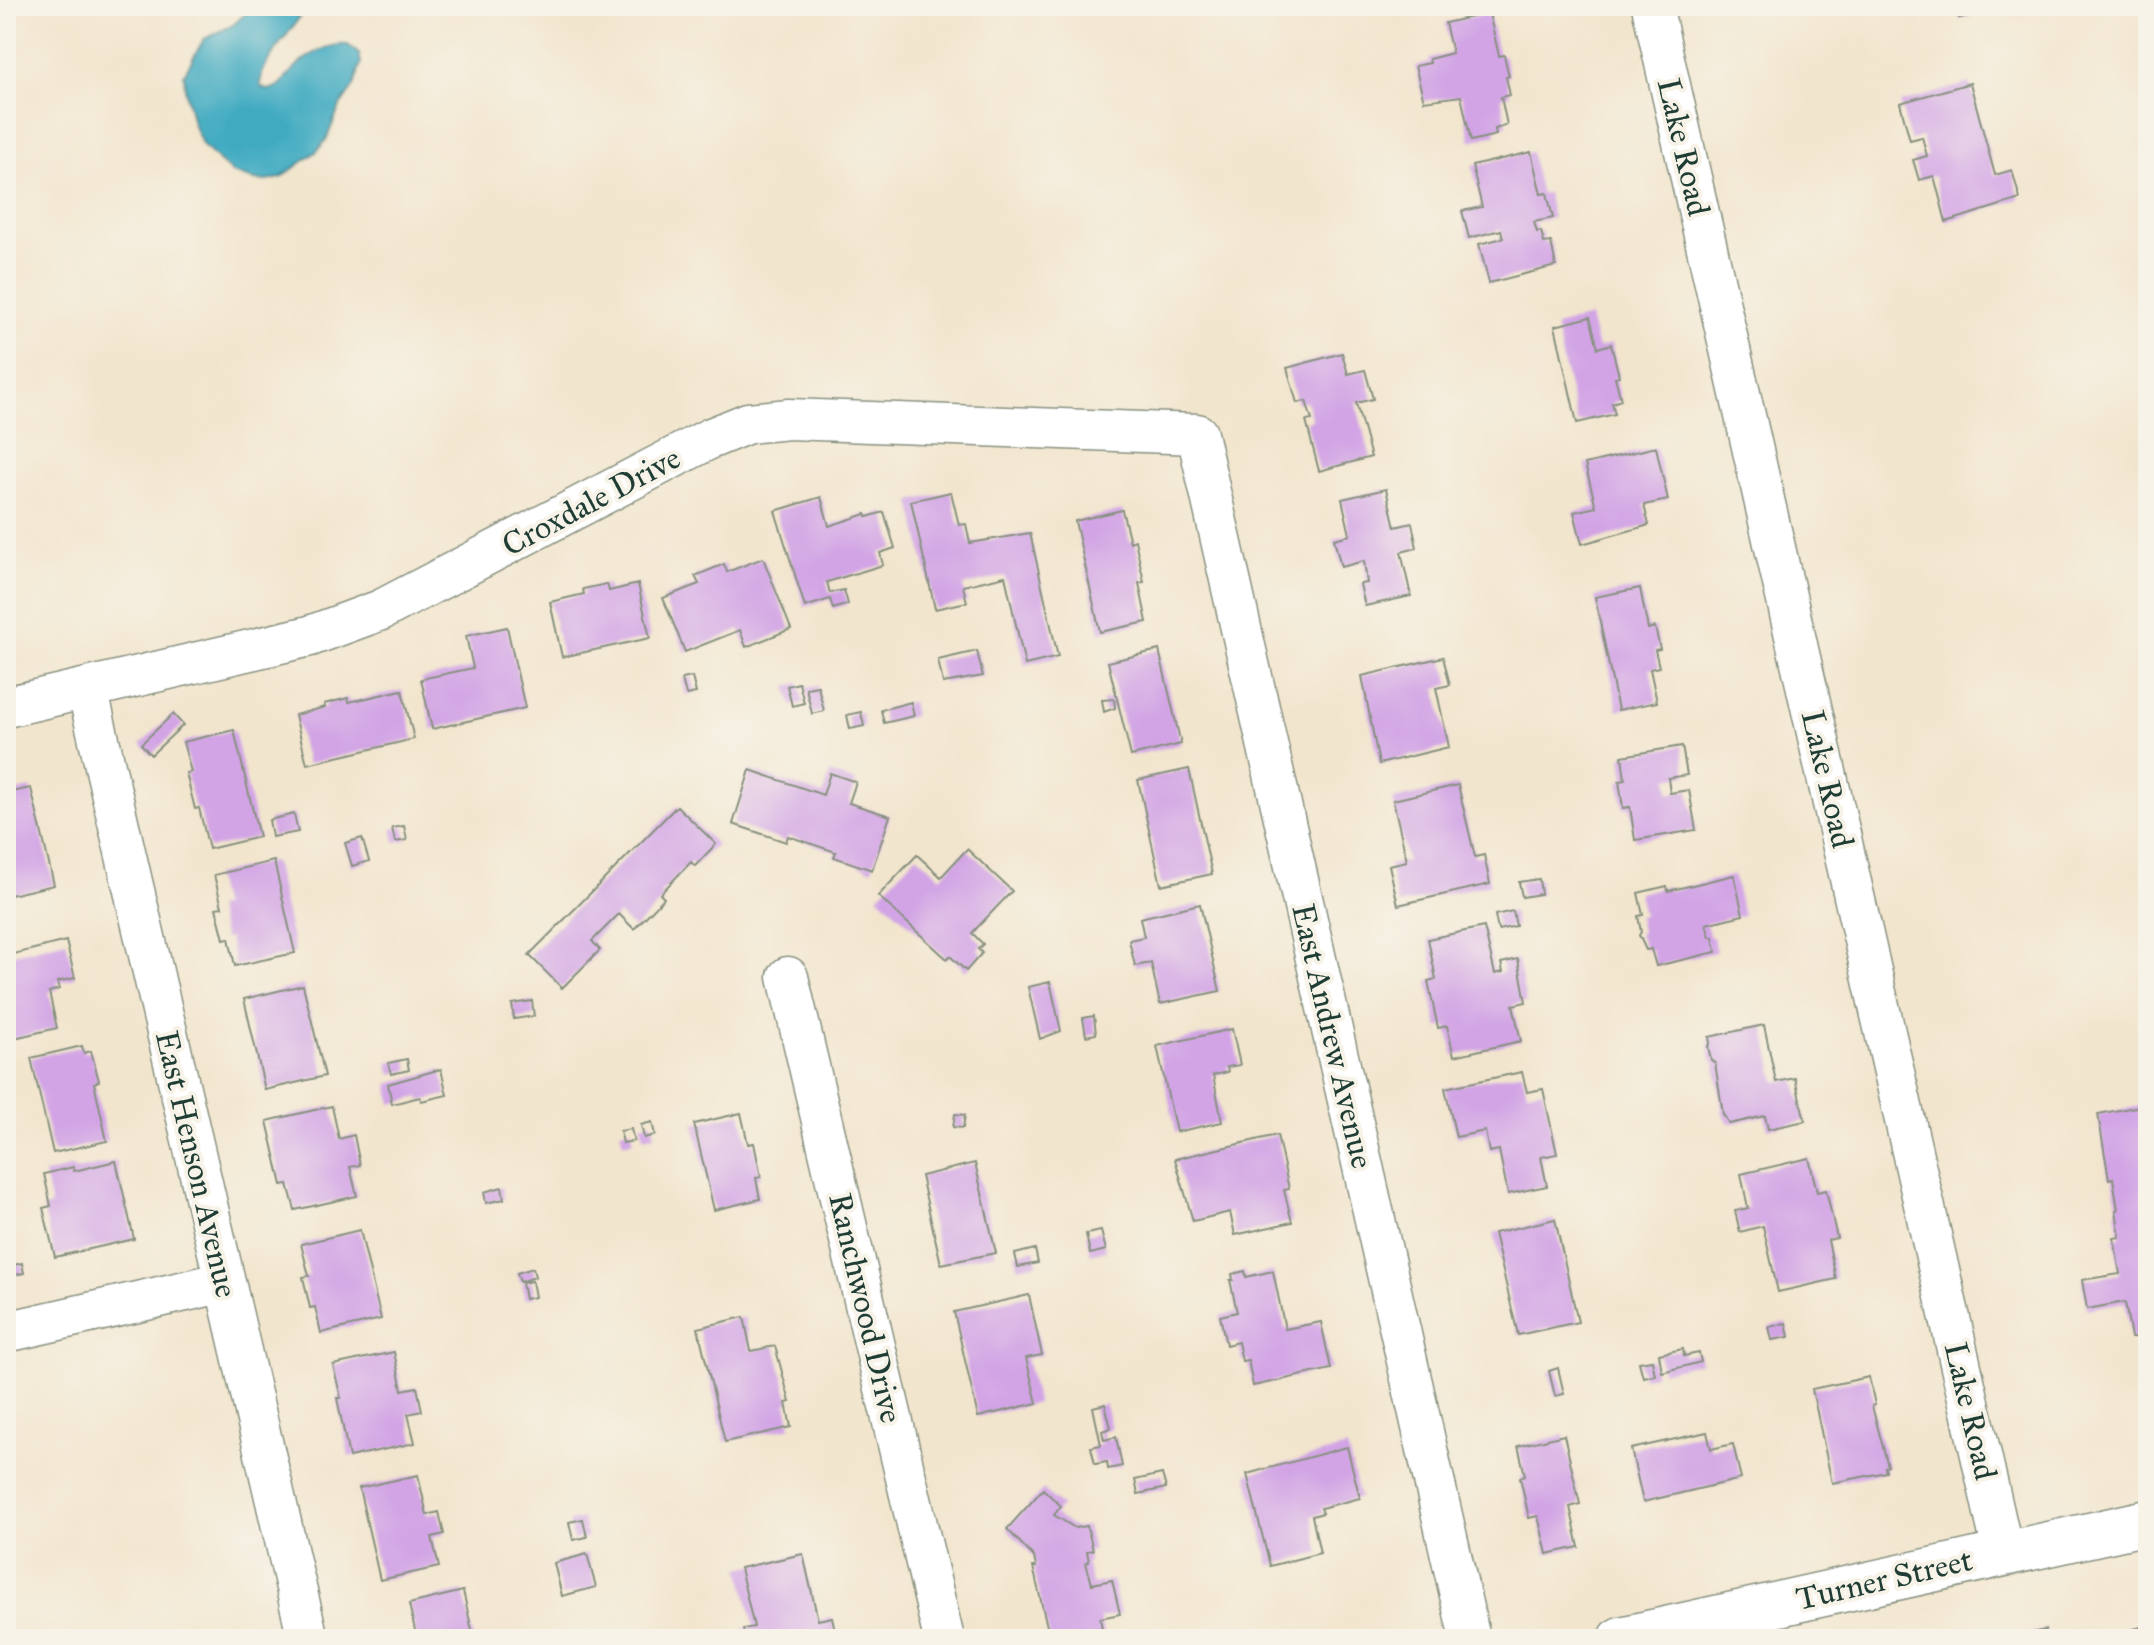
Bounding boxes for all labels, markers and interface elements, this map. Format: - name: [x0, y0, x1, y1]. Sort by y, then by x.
- street label: Lake Road: [1649, 74, 1718, 220]
- street label: Croxdale Drive: [496, 438, 687, 565]
- street label: Lake Road: [1793, 706, 1862, 852]
- street label: East Andrew Avenue: [1283, 900, 1382, 1172]
- street label: East Henson Avenue: [147, 1027, 246, 1301]
- street label: Ranchwood Drive: [820, 1189, 911, 1427]
- street label: Lake Road: [1936, 1338, 2005, 1484]
- street label: Turner Street: [1792, 1540, 1976, 1619]

